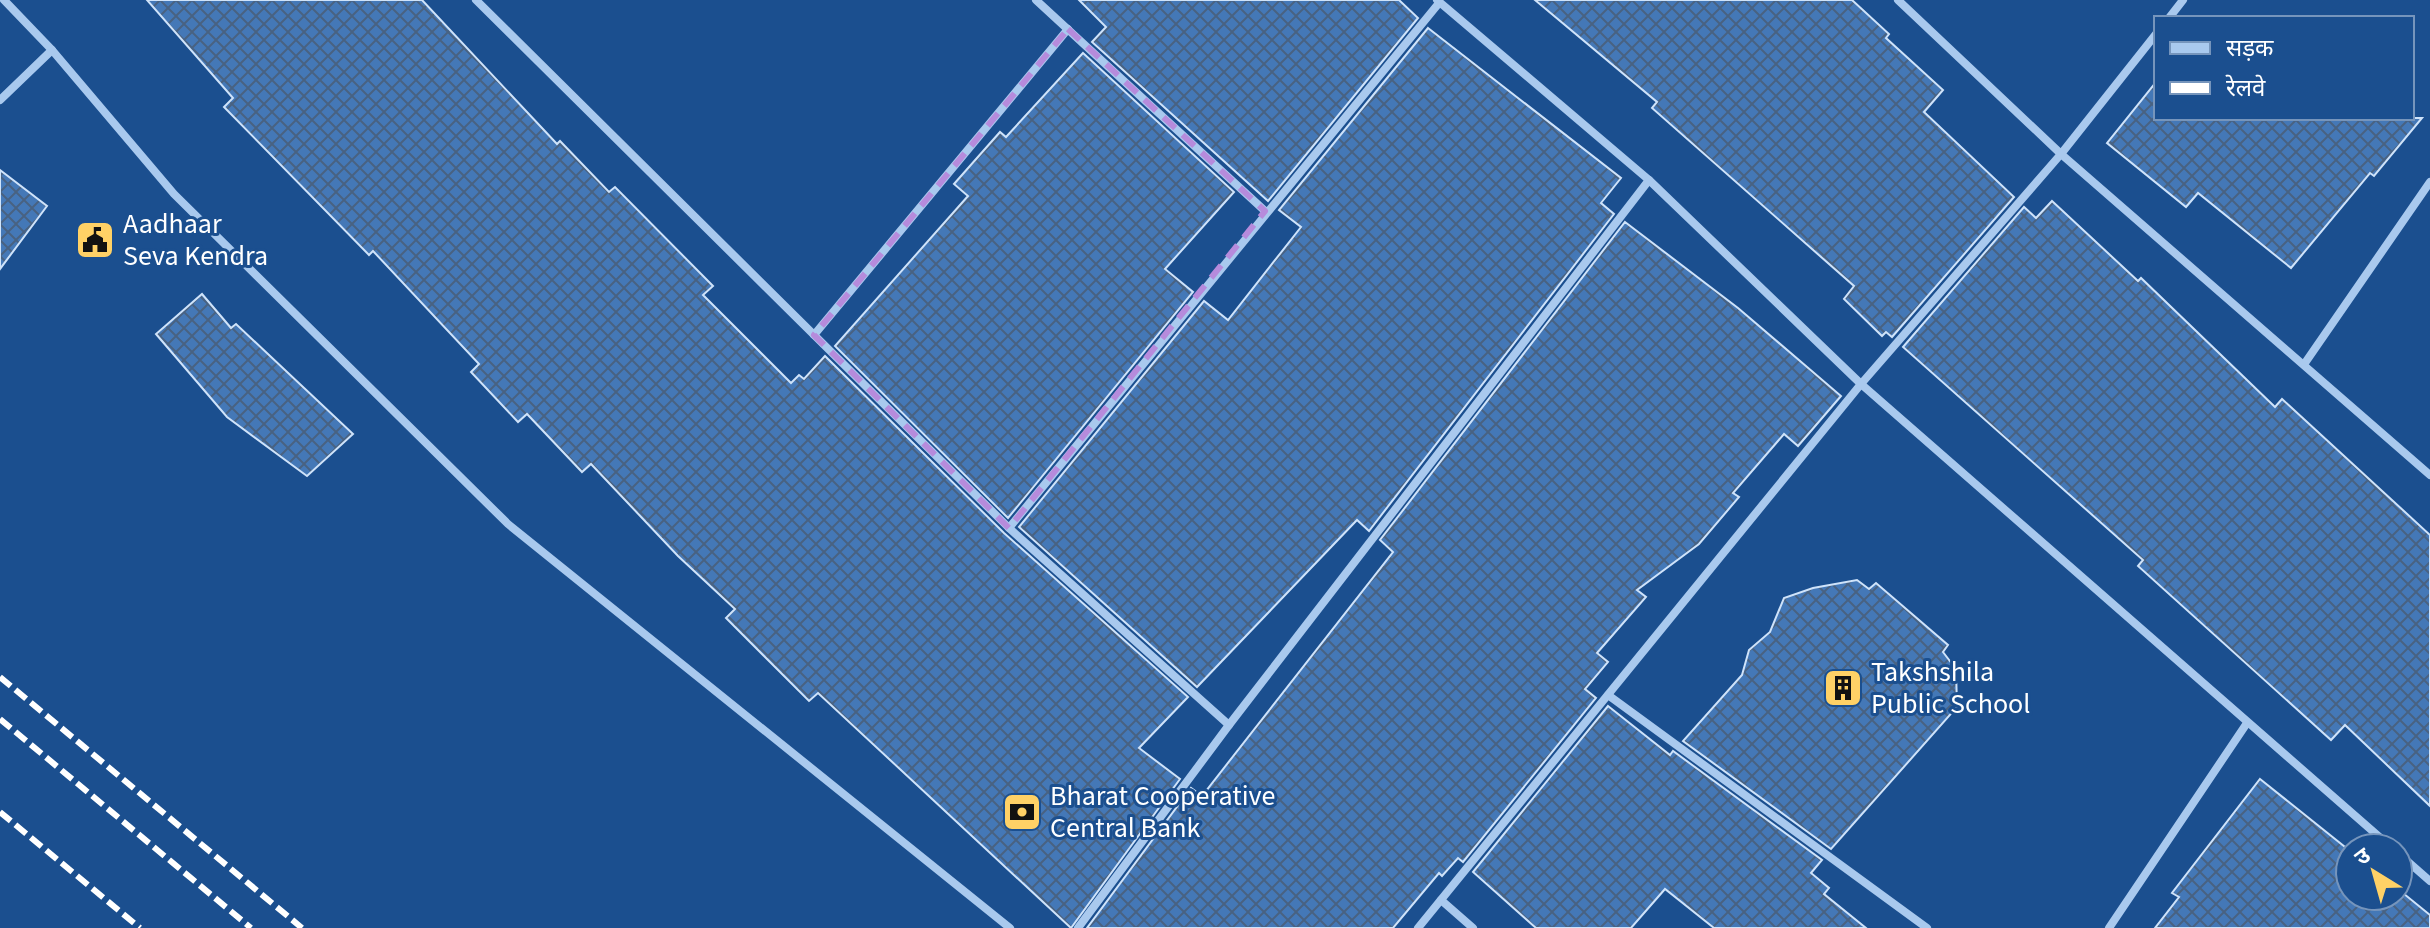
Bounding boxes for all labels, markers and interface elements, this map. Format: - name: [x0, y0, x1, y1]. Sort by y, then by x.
- legend: [2154, 16, 2414, 120]
- text: सड़क: [2226, 31, 2274, 66]
- text: रेलवे: [2225, 71, 2266, 106]
- place label: Aadhaar Seva Kendra: [123, 204, 268, 276]
- public building icon: Aadhaar Seva Kendra: [74, 219, 116, 261]
- place label: Takshshila Public School: [1871, 652, 2030, 724]
- building icon: Takshshila Public School: [1822, 667, 1864, 709]
- place label: Bharat Cooperative Central Bank: [1050, 776, 1275, 848]
- bank icon: Bharat Cooperative Central Bank: [1001, 791, 1043, 833]
- north arrow: [2334, 832, 2414, 912]
- text: उ: [2348, 839, 2378, 873]

